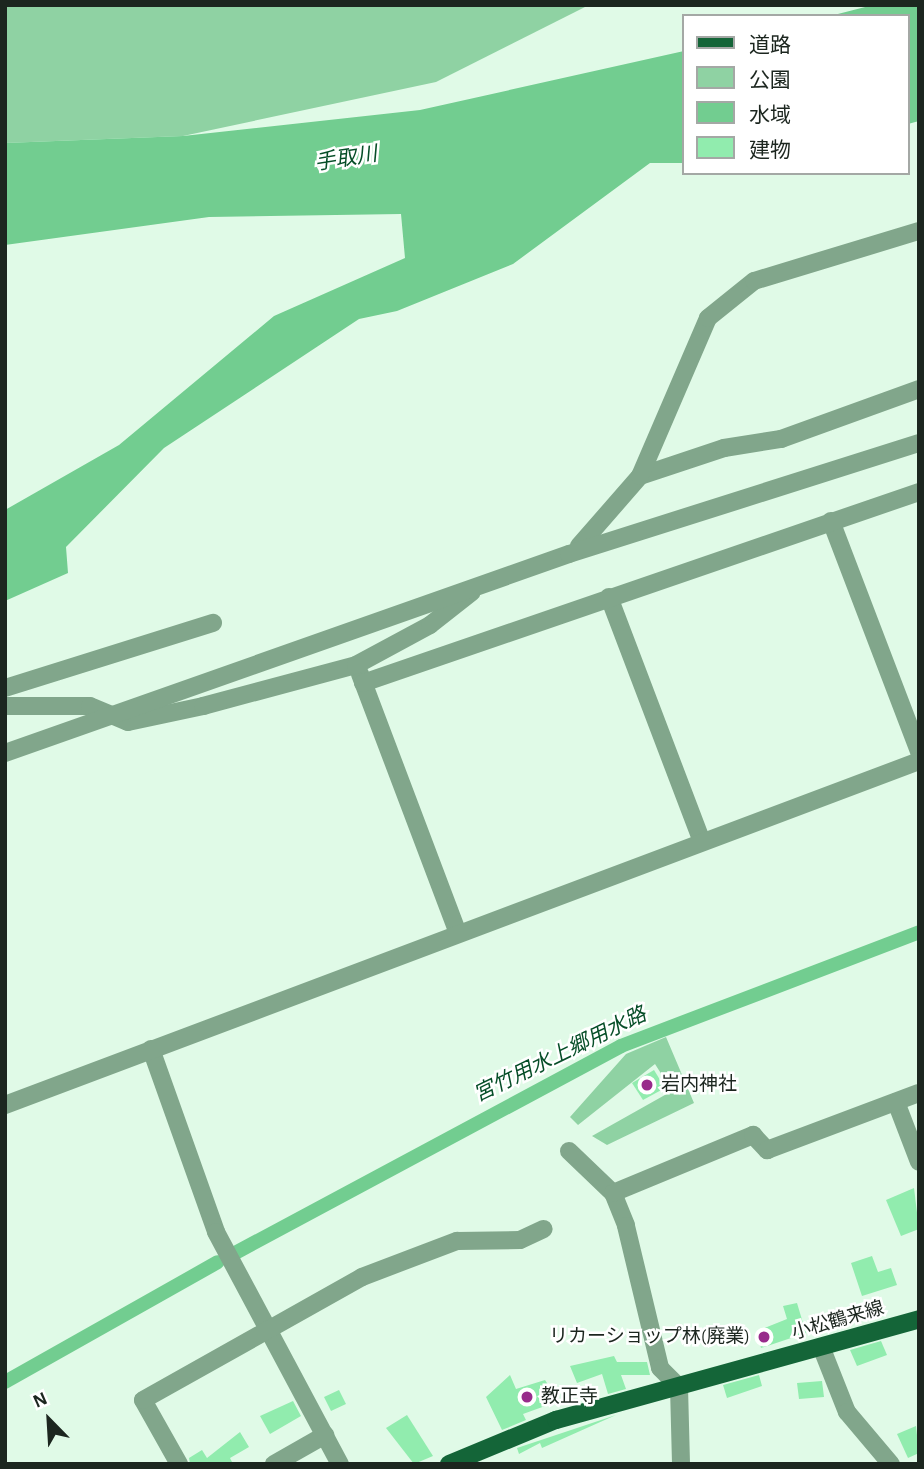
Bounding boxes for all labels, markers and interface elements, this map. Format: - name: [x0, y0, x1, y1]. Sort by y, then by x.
- legend: [682, 14, 910, 175]
- text: 道路: [749, 35, 791, 56]
- text: 公園: [749, 70, 791, 91]
- text: 水域: [749, 105, 791, 126]
- text: 建物: [749, 140, 791, 161]
- water label: 手取川: [313, 142, 379, 176]
- water label: 宮竹用水上郷用水路: [470, 1002, 650, 1108]
- place label: 岩内神社: [661, 1074, 737, 1096]
- marker: 岩内神社: [639, 1077, 655, 1093]
- street label: 小松鶴来線: [789, 1297, 887, 1345]
- place label: リカーショップ林(廃業): [549, 1326, 750, 1348]
- marker: リカーショップ林(廃業): [756, 1329, 772, 1345]
- north arrow: [14, 1385, 84, 1455]
- place label: 教正寺: [541, 1386, 598, 1408]
- text: N: [30, 1389, 50, 1412]
- marker: 教正寺: [519, 1389, 535, 1405]

